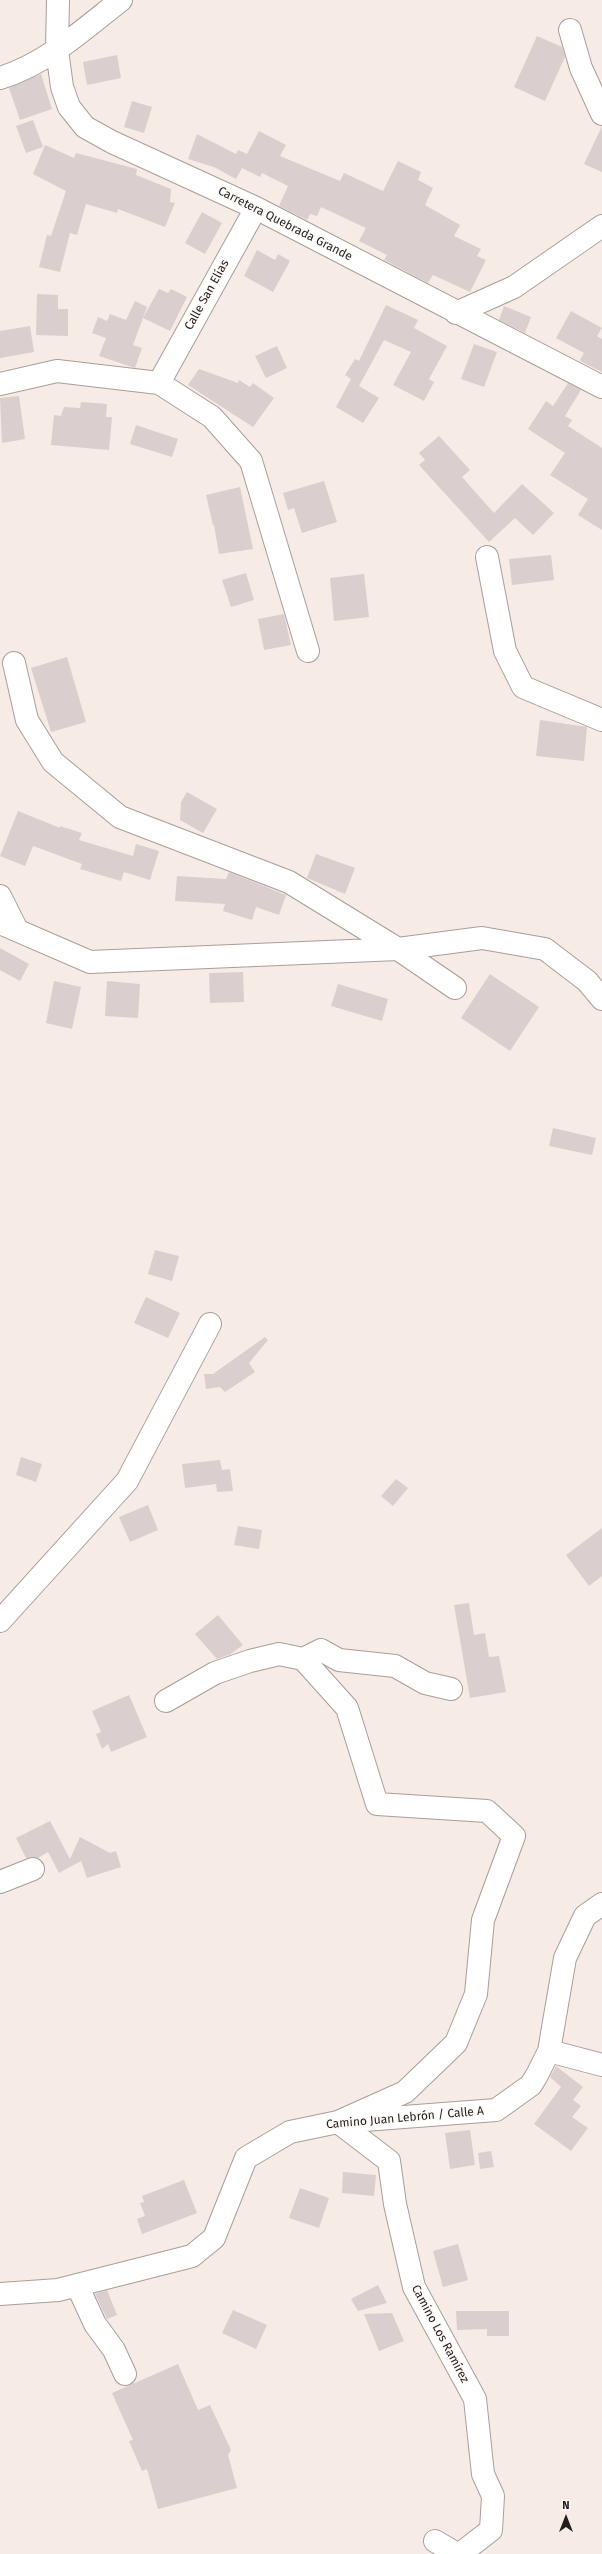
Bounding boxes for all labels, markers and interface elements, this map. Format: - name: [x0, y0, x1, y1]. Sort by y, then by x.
- street label: Carretera Quebrada Grande: [215, 184, 355, 264]
- street label: Calle San Elías: [182, 257, 232, 333]
- street label: Camino Juan Lebrón / Calle A: [326, 2104, 484, 2132]
- street label: Camino Los Ramírez: [408, 2283, 472, 2385]
- north arrow: [546, 2498, 586, 2538]
- text: N: [562, 2499, 570, 2512]

